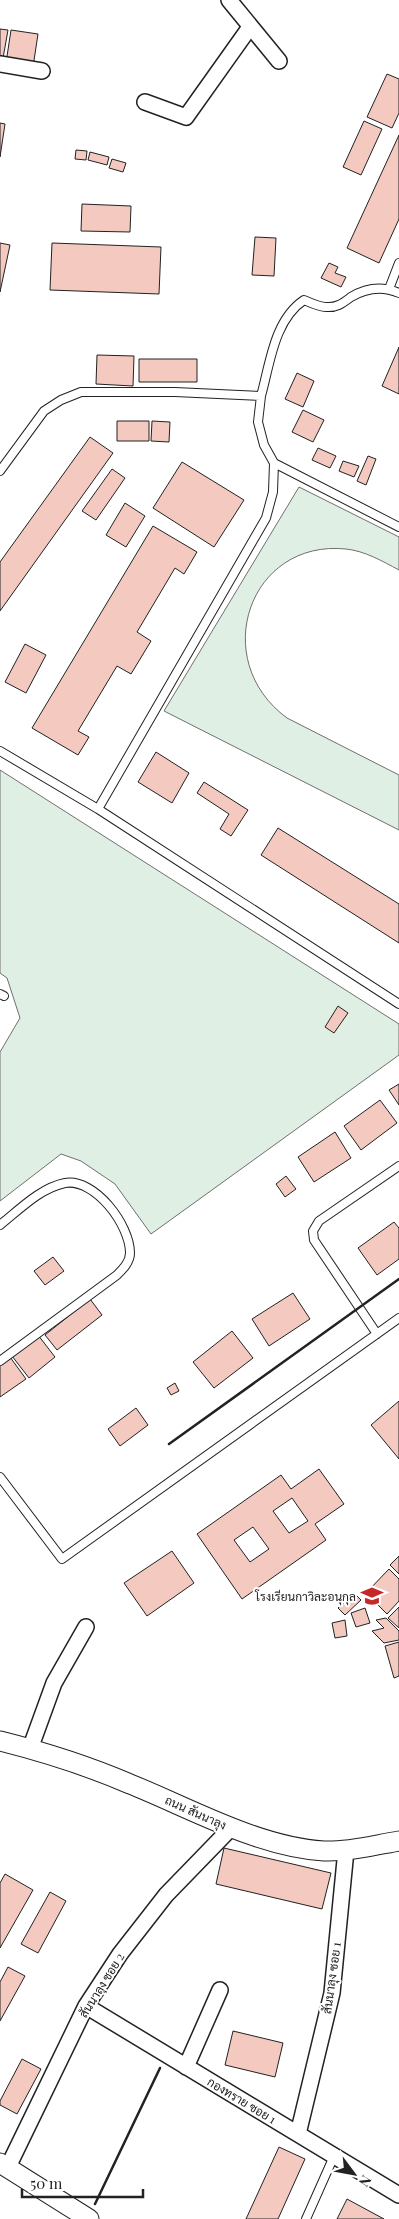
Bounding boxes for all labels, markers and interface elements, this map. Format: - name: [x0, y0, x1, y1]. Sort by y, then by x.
- school or university icon: โรงเรียนกาวิละอนุกุล: [359, 1583, 385, 1609]
- place label: โรงเรียนกาวิละอนุกุล: [254, 1588, 356, 1606]
- street label: ถนน สันนาลุง: [162, 1791, 229, 1835]
- street label: สันนาลุง ซอย 1: [318, 1941, 346, 2015]
- street label: สันนาลุง ซอย 2: [75, 1949, 129, 2021]
- street label: กองทราย ซอย 1: [205, 2073, 280, 2127]
- north arrow: [329, 2149, 379, 2199]
- scale bar: [22, 2166, 144, 2198]
- text: N: [355, 2172, 376, 2190]
- text: 50 m: [30, 2173, 63, 2193]

